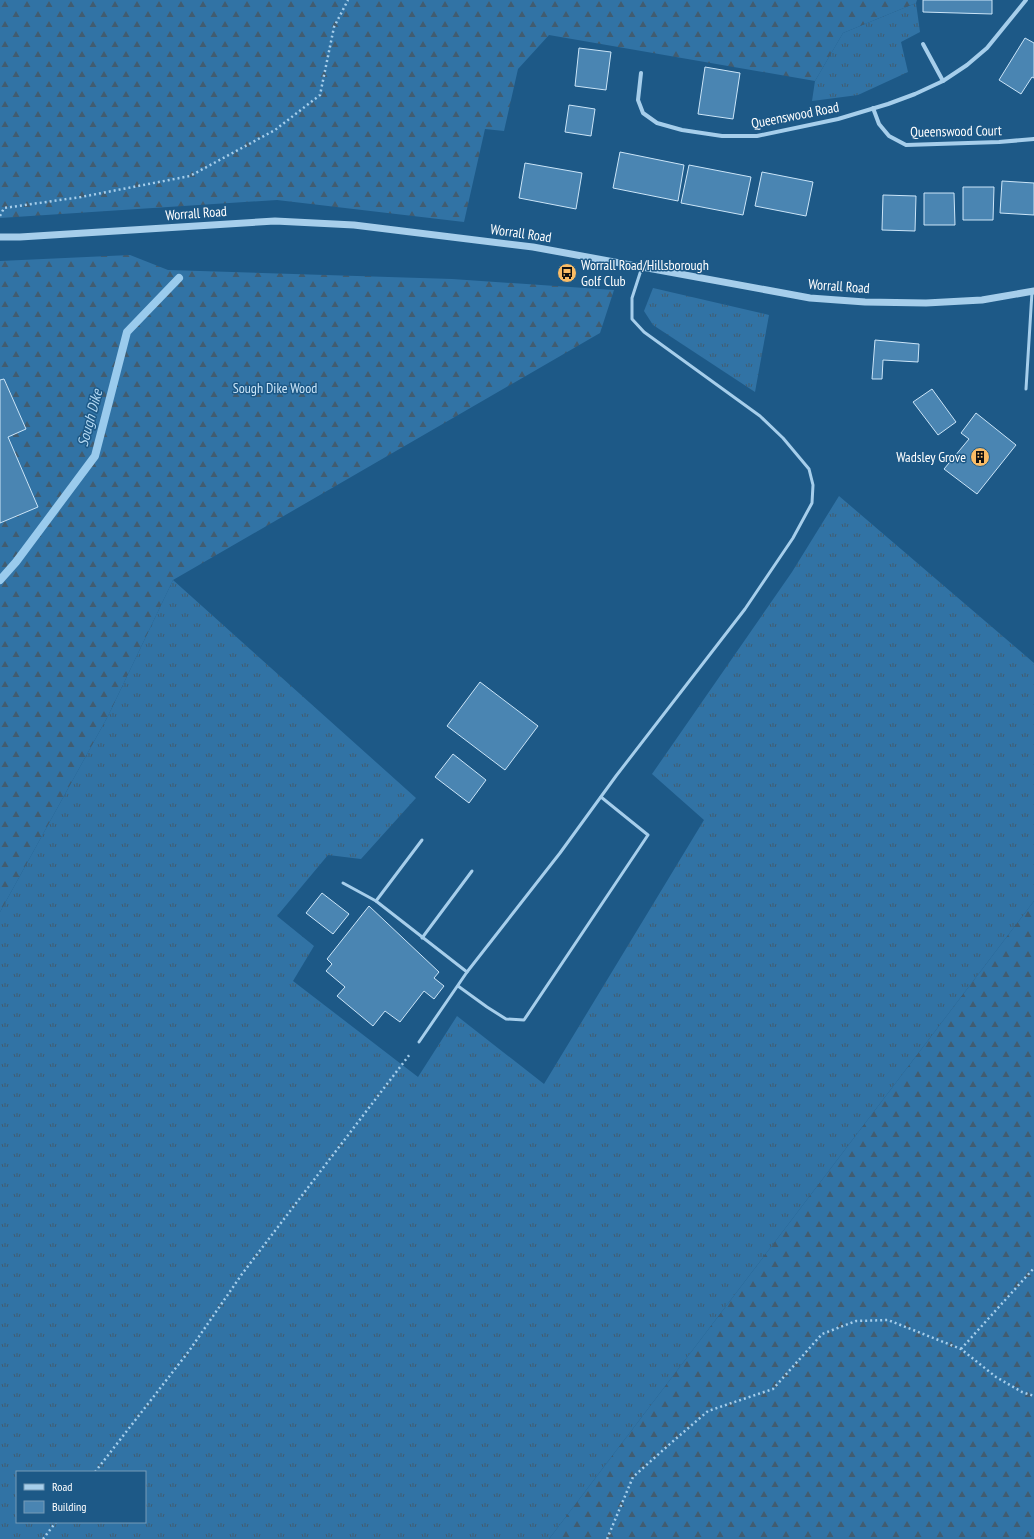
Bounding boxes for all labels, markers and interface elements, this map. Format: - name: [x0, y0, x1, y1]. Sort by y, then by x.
- street label: Queenswood Road: [749, 98, 841, 132]
- street label: Queenswood Court: [910, 121, 1002, 141]
- street label: Worrall Road: [165, 202, 227, 224]
- street label: Worrall Road: [489, 220, 553, 246]
- place label: Worrall Road/Hillsborough Golf Club: [581, 256, 709, 290]
- bus stop icon: Worrall Road/Hillsborough Golf Club: [556, 262, 578, 284]
- street label: Worrall Road: [808, 275, 870, 297]
- park label: Sough Dike Wood: [233, 379, 317, 397]
- water label: Sough Dike: [73, 386, 106, 449]
- building icon: Wadsley Grove: [969, 446, 991, 468]
- place label: Wadsley Grove: [896, 448, 966, 466]
- legend: [16, 1471, 146, 1523]
- text: Road: [52, 1479, 72, 1494]
- text: Building: [52, 1499, 87, 1514]

